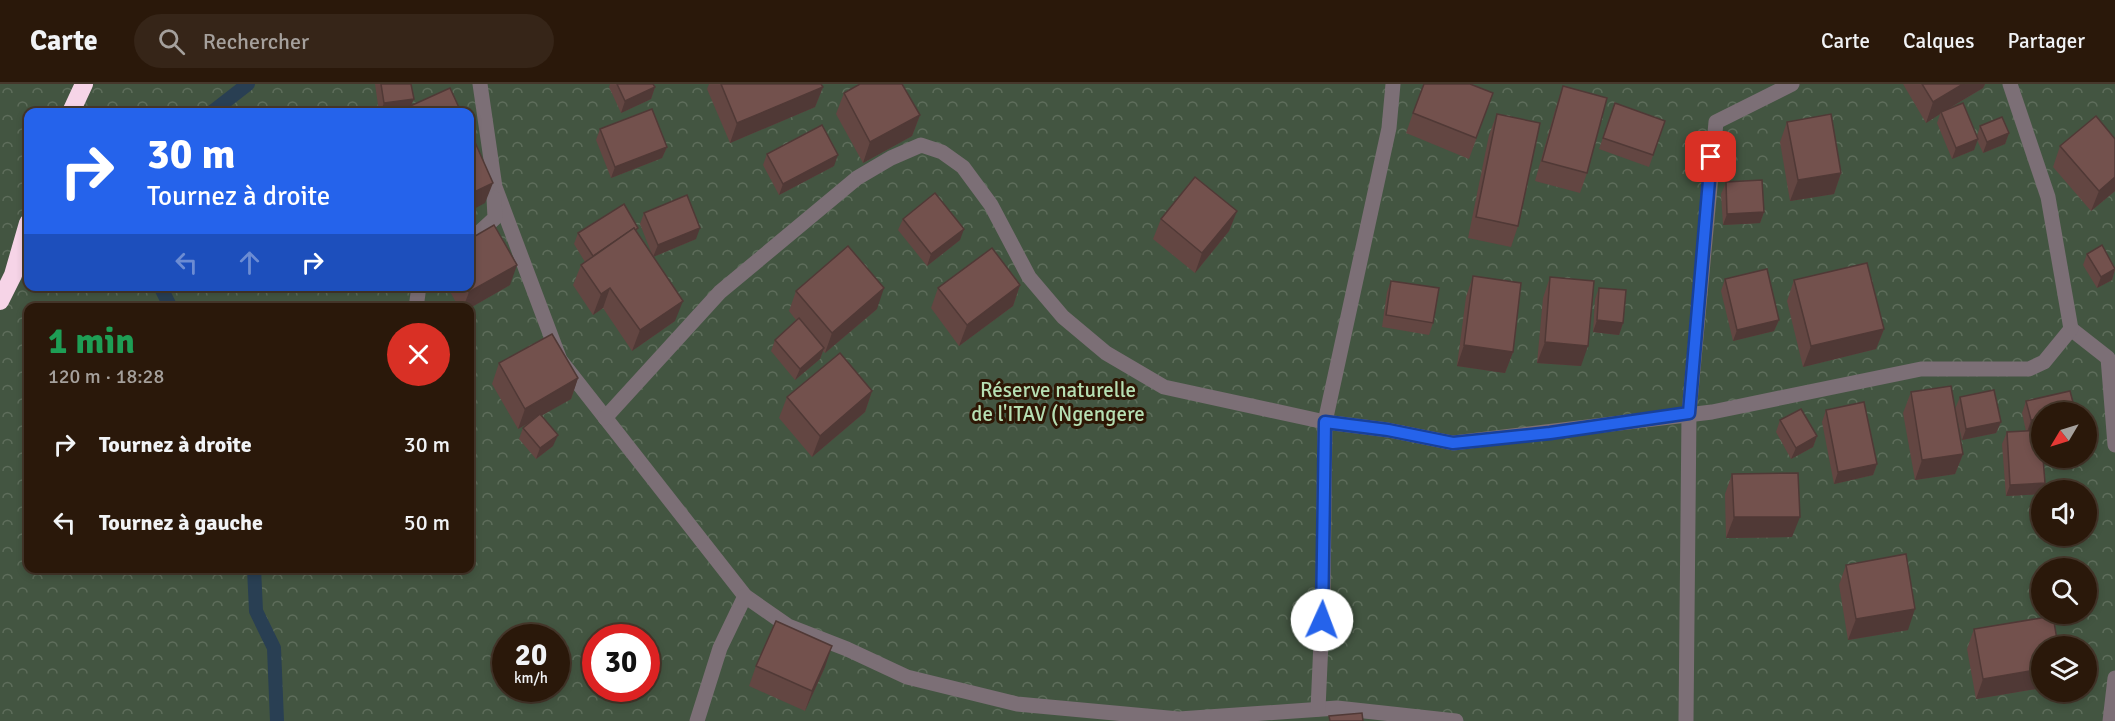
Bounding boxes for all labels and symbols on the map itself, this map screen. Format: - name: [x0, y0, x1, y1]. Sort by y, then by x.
- pin: [1685, 131, 1736, 182]
- park label: Réserve naturelle de l'ITAV (Ngengere: [971, 377, 1145, 427]
- north arrow: [2031, 402, 2097, 468]
- position arrow: [1290, 588, 1354, 652]
- speed limit sign: 30: [582, 624, 660, 702]

